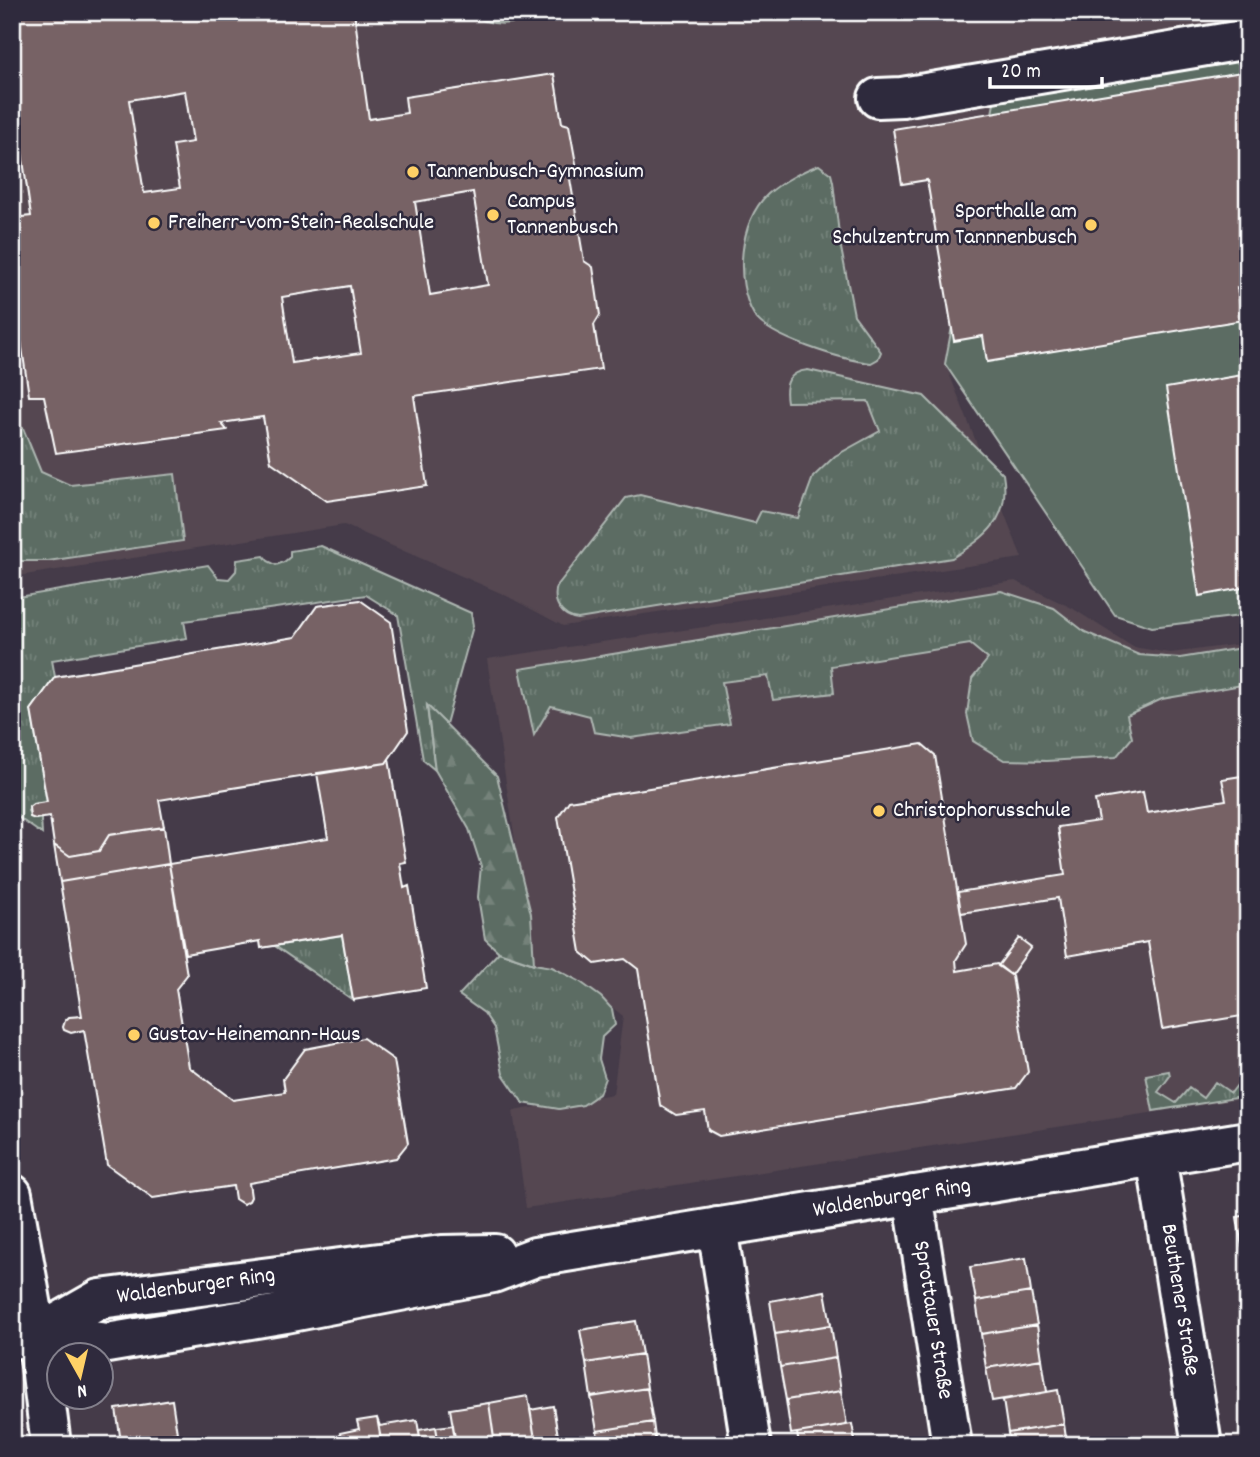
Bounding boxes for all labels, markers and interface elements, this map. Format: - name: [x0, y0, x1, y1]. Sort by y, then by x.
- scale bar: [990, 46, 1102, 90]
- text: 20 m: [1001, 58, 1041, 88]
- place label: Tannenbusch-Gymnasium: [427, 156, 644, 189]
- marker: Tannenbusch-Gymnasium: [405, 164, 421, 180]
- place label: Campus Tannenbusch: [507, 186, 618, 245]
- place label: Sporthalle am Schulzentrum Tannnenbusch: [832, 196, 1077, 255]
- place label: Freiherr-vom-Stein-Realschule: [168, 207, 434, 240]
- marker: Campus Tannenbusch: [485, 207, 501, 223]
- marker: Freiherr-vom-Stein-Realschule: [146, 215, 162, 231]
- marker: Sporthalle am Schulzentrum Tannnenbusch: [1083, 217, 1099, 233]
- place label: Christophorusschule: [893, 795, 1071, 828]
- marker: Christophorusschule: [871, 803, 887, 819]
- place label: Gustav-Heinemann-Haus: [148, 1019, 361, 1052]
- marker: Gustav-Heinemann-Haus: [126, 1027, 142, 1043]
- street label: Waldenburger Ring: [811, 1170, 973, 1228]
- street label: Beuthener Straße: [1151, 1222, 1207, 1378]
- street label: Sprottauer Straße: [903, 1238, 961, 1402]
- street label: Waldenburger Ring: [115, 1260, 277, 1314]
- north arrow: [46, 1342, 116, 1412]
- text: N: [75, 1375, 88, 1403]

